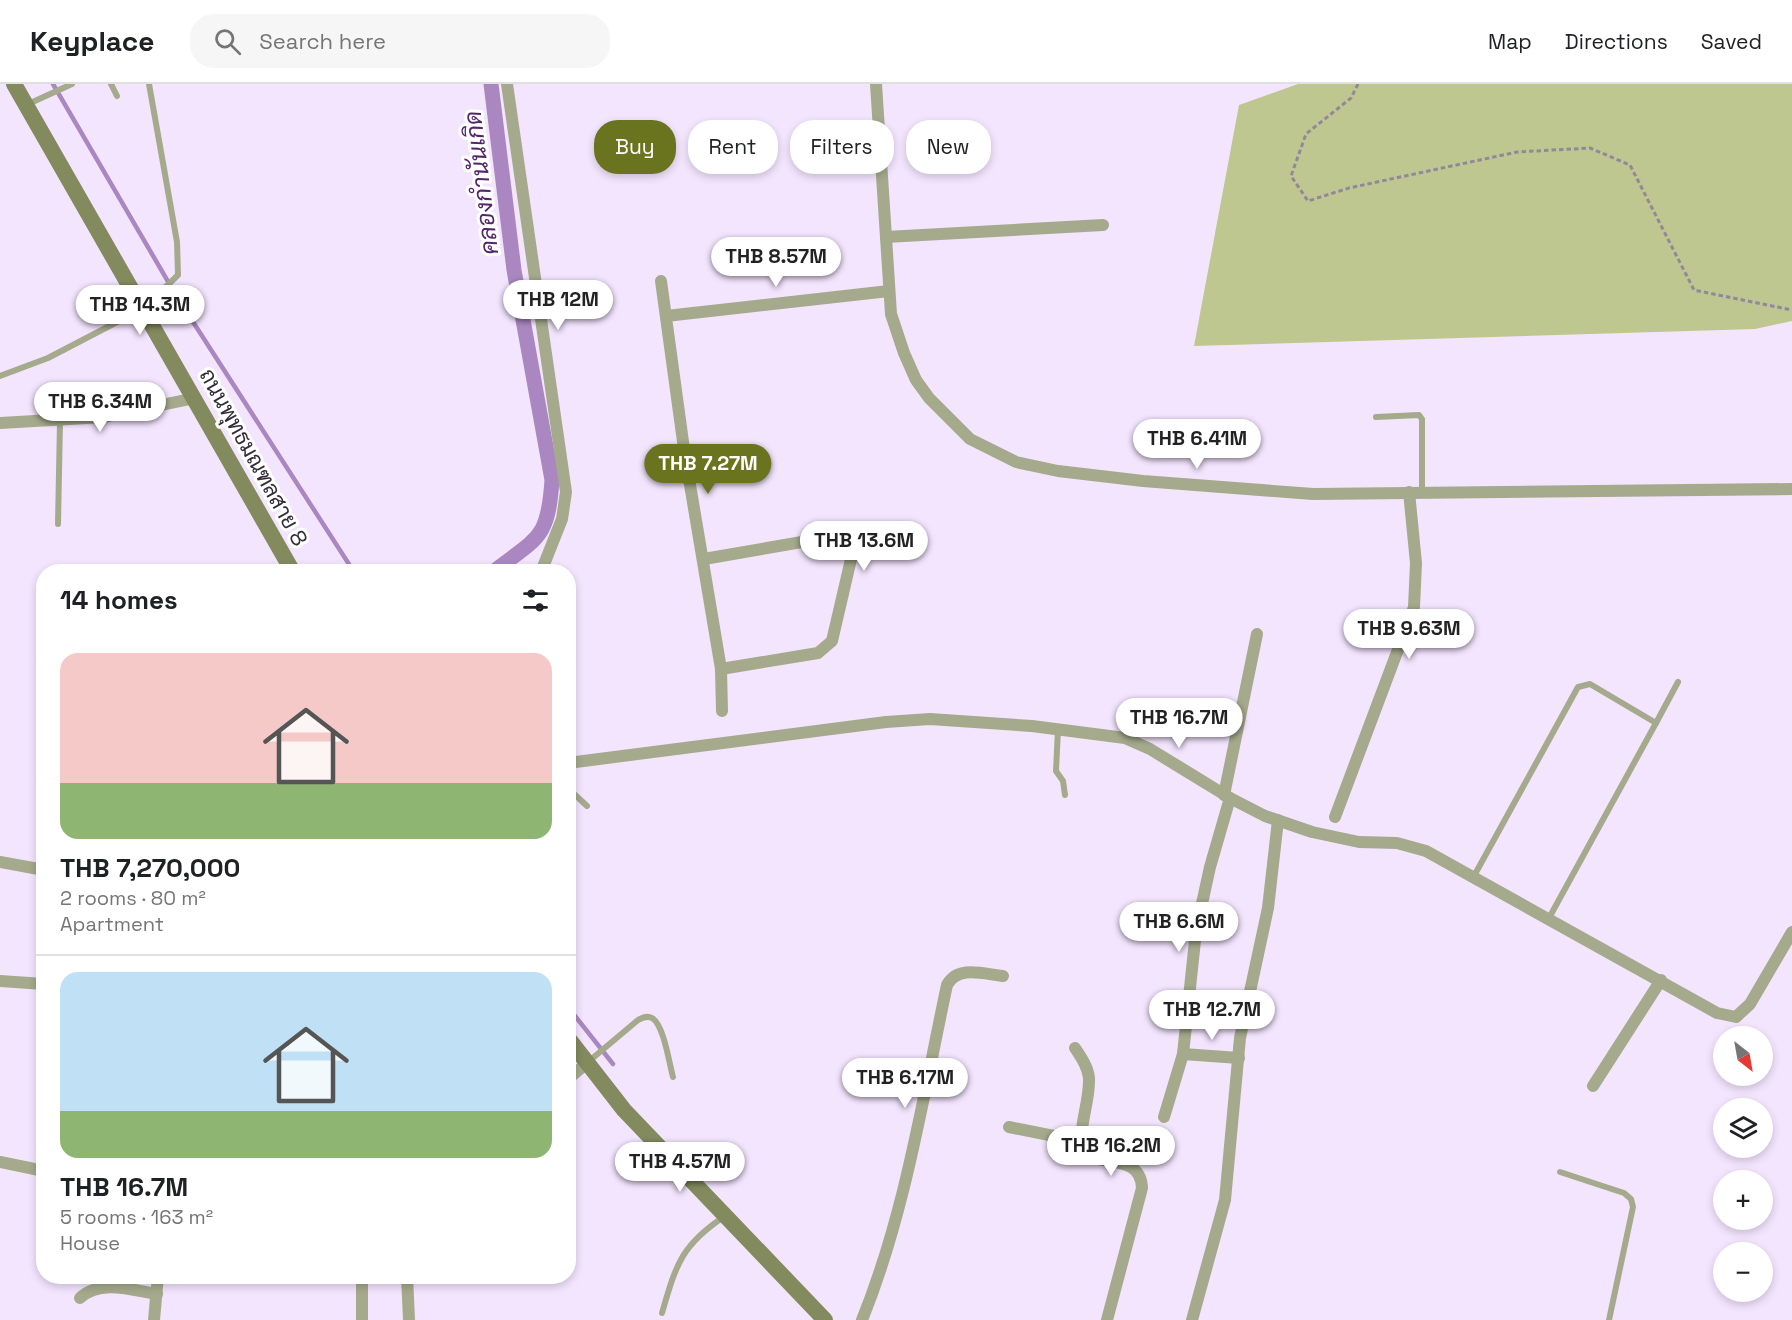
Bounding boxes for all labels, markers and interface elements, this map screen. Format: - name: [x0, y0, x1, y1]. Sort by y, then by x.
- search box: [190, 14, 610, 68]
- text: Keyplace: [30, 23, 154, 59]
- icon: search: [211, 25, 244, 58]
- text: Search here: [259, 27, 386, 55]
- text: Map: [1488, 28, 1532, 55]
- text: Directions: [1565, 28, 1668, 55]
- text: Saved: [1701, 28, 1762, 55]
- water label: คลองกำนันเกิด: [457, 109, 505, 257]
- chip: Buy: [594, 120, 676, 174]
- chip: Rent: [688, 120, 778, 174]
- chip: Filters: [790, 120, 894, 174]
- chip: New: [906, 120, 991, 174]
- pin: THB 8.57M: [707, 237, 845, 288]
- text: THB 8.57M: [725, 243, 827, 269]
- pin: THB 12M: [503, 280, 613, 331]
- pin: THB 14.3M: [71, 285, 209, 336]
- text: THB 12M: [517, 286, 599, 312]
- text: THB 14.3M: [90, 291, 190, 317]
- street label: ถนนพุทธมณฑลสาย 8: [192, 363, 314, 552]
- pin: THB 6.34M: [31, 382, 169, 433]
- text: THB 6.34M: [48, 388, 152, 414]
- pin: THB 6.41M: [1128, 419, 1266, 470]
- text: THB 6.41M: [1147, 425, 1247, 451]
- pin: THB 7.27M: [639, 444, 777, 495]
- text: THB 7.27M: [658, 450, 758, 476]
- pin: THB 13.6M: [795, 521, 933, 572]
- text: THB 13.6M: [814, 527, 914, 553]
- text: 14 homes: [60, 583, 178, 617]
- icon: filters: [519, 584, 552, 617]
- pin: THB 9.63M: [1340, 609, 1478, 660]
- text: THB 9.63M: [1357, 615, 1461, 641]
- icon: home: [252, 692, 360, 800]
- pin: THB 16.7M: [1110, 698, 1248, 749]
- text: THB 16.7M: [1130, 704, 1228, 730]
- text: THB 7,270,000: [60, 851, 240, 885]
- text: 2 rooms · 80 m²: [60, 885, 206, 911]
- pin: THB 6.6M: [1117, 902, 1241, 953]
- text: THB 6.6M: [1133, 908, 1225, 934]
- text: Apartment: [60, 911, 164, 937]
- pin: THB 12.7M: [1143, 990, 1281, 1041]
- text: THB 12.7M: [1163, 996, 1261, 1022]
- icon: home: [252, 1011, 360, 1119]
- north arrow: [1713, 1026, 1773, 1086]
- map controls: [1713, 1026, 1773, 1302]
- pin: THB 6.17M: [836, 1058, 974, 1109]
- text: THB 6.17M: [856, 1064, 954, 1090]
- button: layers: [1713, 1098, 1773, 1158]
- pin: THB 16.2M: [1042, 1126, 1180, 1177]
- text: THB 16.2M: [1061, 1132, 1161, 1158]
- pin: THB 4.57M: [611, 1142, 749, 1193]
- text: THB 4.57M: [629, 1148, 731, 1174]
- text: THB 16.7M: [60, 1170, 188, 1204]
- button: +: [1713, 1170, 1773, 1230]
- text: 5 rooms · 163 m²: [60, 1204, 213, 1230]
- text: House: [60, 1230, 120, 1256]
- button: −: [1713, 1242, 1773, 1302]

